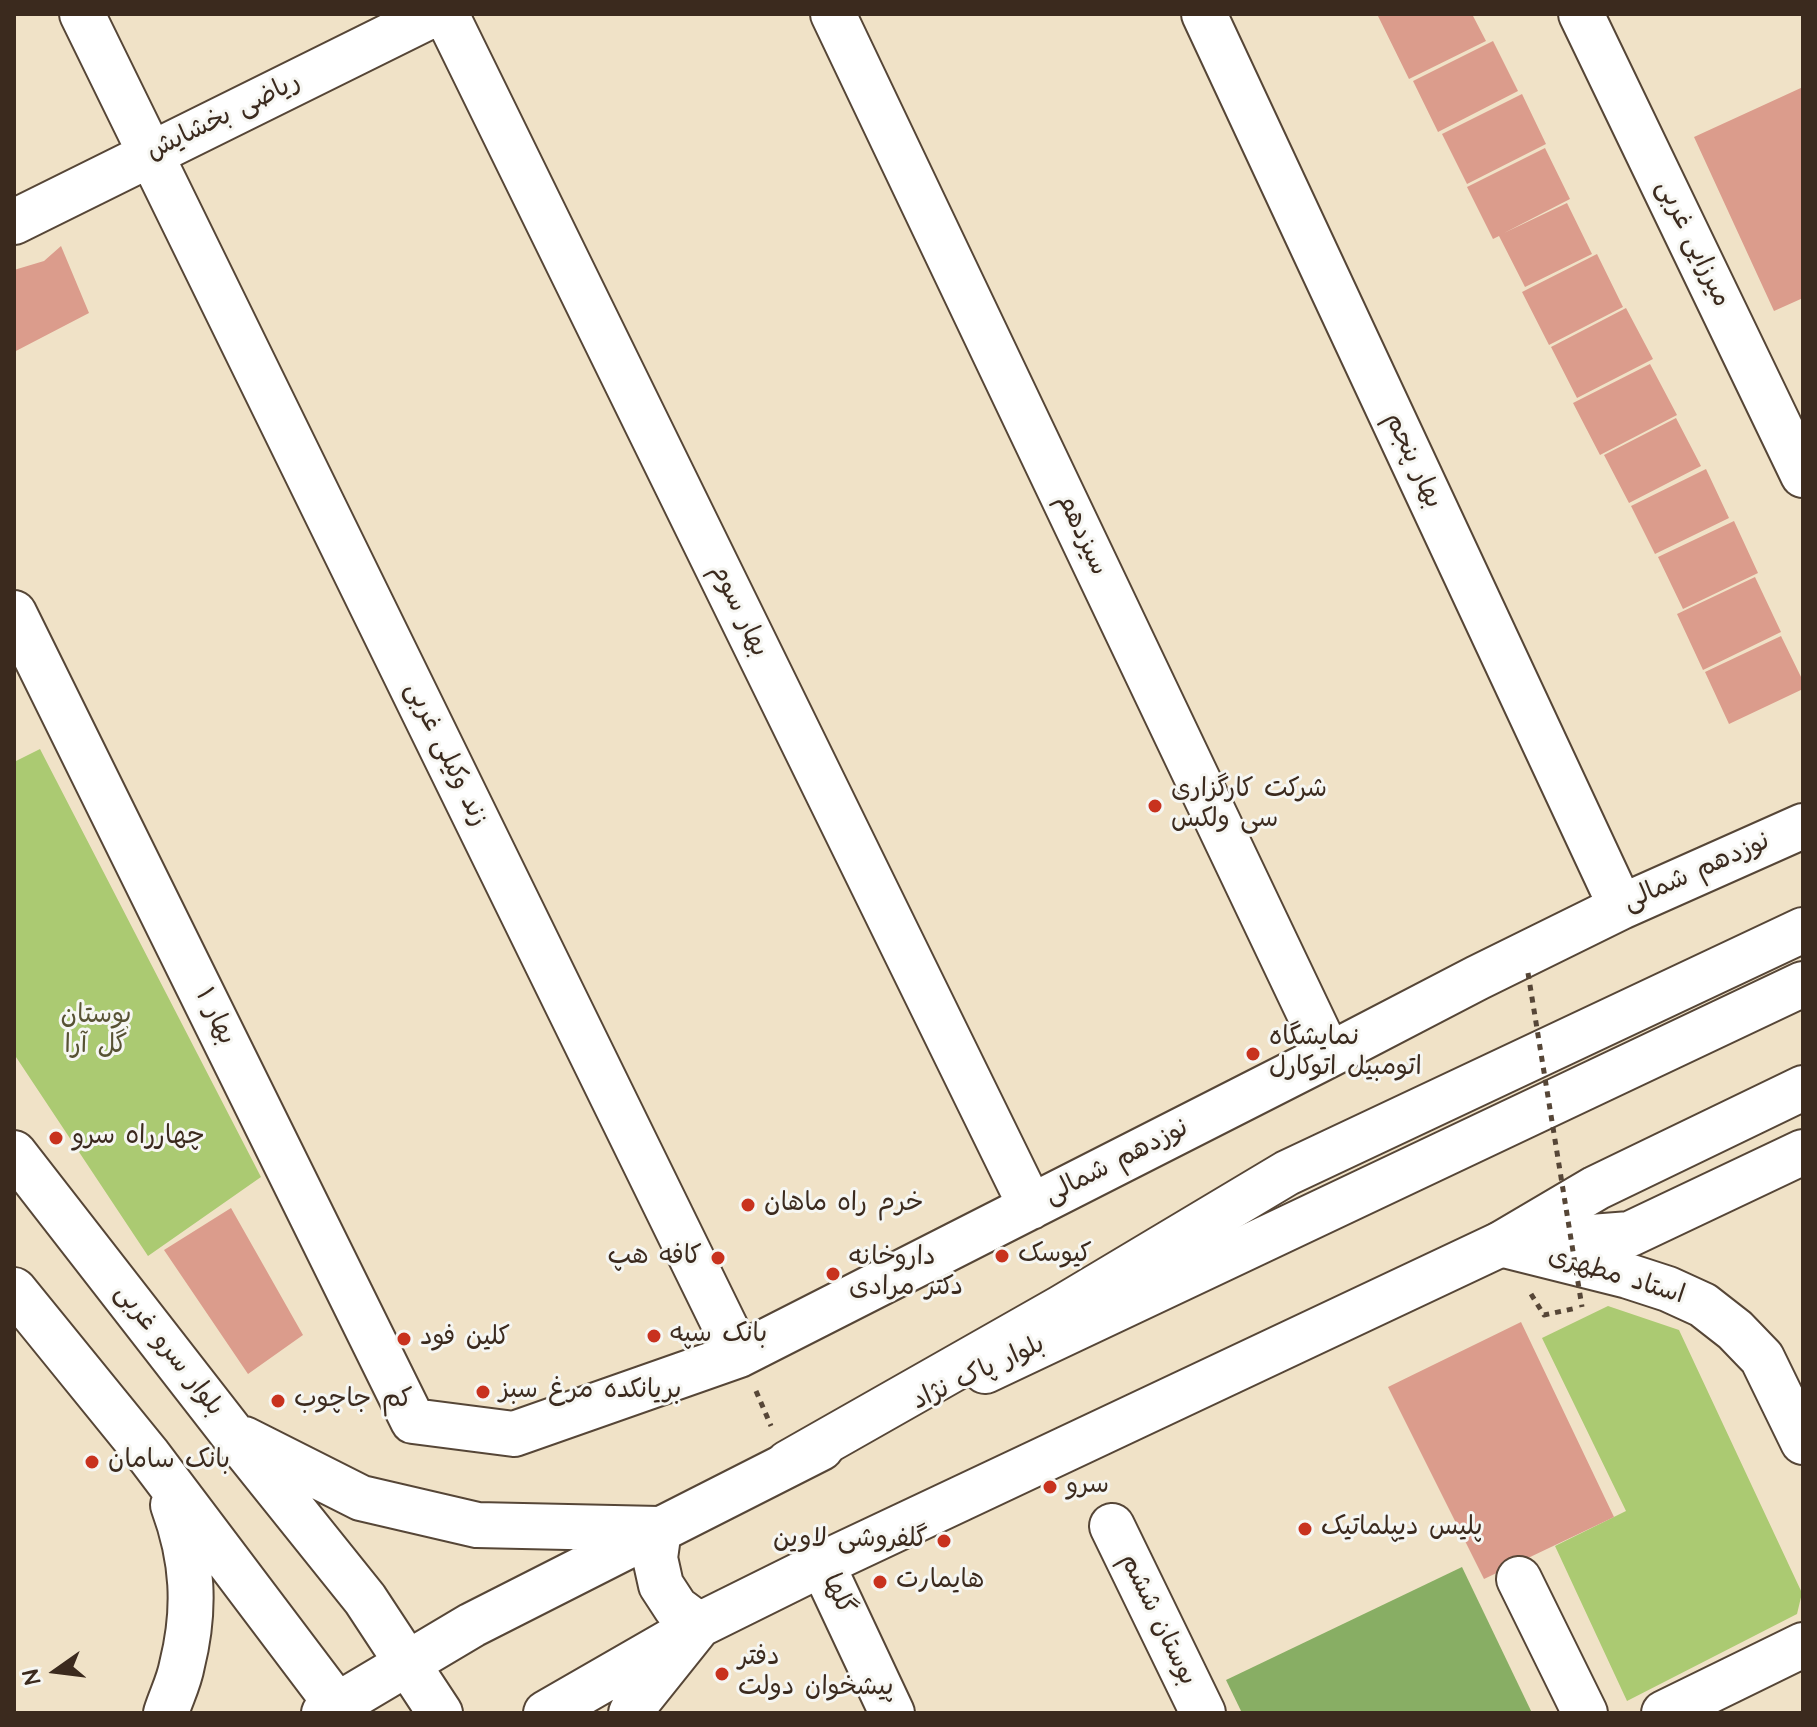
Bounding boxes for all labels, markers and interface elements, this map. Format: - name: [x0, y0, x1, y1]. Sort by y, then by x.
- street label: ریاضی بخشایش: [142, 67, 306, 169]
- street label: میرزایی غربی: [1648, 175, 1736, 313]
- street label: بهار پنجم: [1376, 408, 1448, 514]
- street label: سیزدهم: [1049, 489, 1113, 581]
- street label: بهار سوم: [702, 560, 774, 662]
- street label: زند وکیلی غربی: [397, 678, 493, 832]
- place label: شرکت کارگزاری سی ولکس: [1171, 775, 1327, 836]
- marker: شرکت کارگزاری سی ولکس: [1146, 797, 1164, 815]
- street label: نوزدهم شمالی: [1619, 827, 1775, 919]
- street label: بهار ۱: [187, 983, 241, 1051]
- park label: بوستان گل‌ آرا: [60, 1001, 132, 1062]
- place label: نمایشگاه اتومبیل اتوکارل: [1269, 1023, 1422, 1084]
- marker: نمایشگاه اتومبیل اتوکارل: [1244, 1045, 1262, 1063]
- street label: نوزدهم شمالی: [1040, 1113, 1194, 1213]
- place label: چهارراه سرو: [72, 1122, 205, 1154]
- marker: چهارراه سرو: [47, 1129, 65, 1147]
- place label: خرم راه ماهان: [764, 1189, 924, 1221]
- marker: خرم راه ماهان: [739, 1196, 757, 1214]
- place label: کیوسک: [1018, 1240, 1092, 1272]
- street label: استاد مطهری: [1544, 1241, 1688, 1313]
- place label: کافه هپ: [607, 1242, 702, 1274]
- place label: داروخانه دکتر مرادی: [849, 1243, 963, 1304]
- marker: کیوسک: [993, 1247, 1011, 1265]
- marker: کافه هپ: [709, 1249, 727, 1267]
- marker: داروخانه دکتر مرادی: [824, 1265, 842, 1283]
- street label: بلوار سرو غربی: [107, 1279, 229, 1423]
- place label: بانک سپه: [670, 1320, 767, 1352]
- place label: کلین فود: [420, 1323, 510, 1355]
- marker: بانک سپه: [645, 1327, 663, 1345]
- marker: کلین فود: [395, 1330, 413, 1348]
- street label: بلوار پاک نژاد: [908, 1330, 1050, 1418]
- place label: بریانکده مرغ سبز: [499, 1376, 682, 1408]
- marker: بریانکده مرغ سبز: [474, 1383, 492, 1401]
- place label: کم جاچوب: [294, 1385, 413, 1417]
- marker: کم جاچوب: [269, 1392, 287, 1410]
- place label: بانک سامان: [108, 1446, 230, 1478]
- marker: بانک سامان: [83, 1453, 101, 1471]
- place label: سرو: [1066, 1471, 1109, 1503]
- marker: سرو: [1041, 1478, 1059, 1496]
- place label: پلیس دیپلماتیک: [1321, 1513, 1483, 1545]
- marker: پلیس دیپلماتیک: [1296, 1520, 1314, 1538]
- place label: گلفروشی لاوین: [773, 1525, 928, 1557]
- marker: گلفروشی لاوین: [935, 1532, 953, 1550]
- street label: بوستان ششم: [1112, 1549, 1202, 1691]
- place label: هایمارت: [896, 1566, 984, 1598]
- street label: گلها: [814, 1570, 860, 1620]
- marker: هایمارت: [871, 1573, 889, 1591]
- north arrow: [16, 1631, 96, 1711]
- place label: دفتر پیشخوان دولت: [738, 1643, 893, 1704]
- marker: دفتر پیشخوان دولت: [713, 1665, 731, 1683]
- text: N: [16, 1666, 49, 1687]

